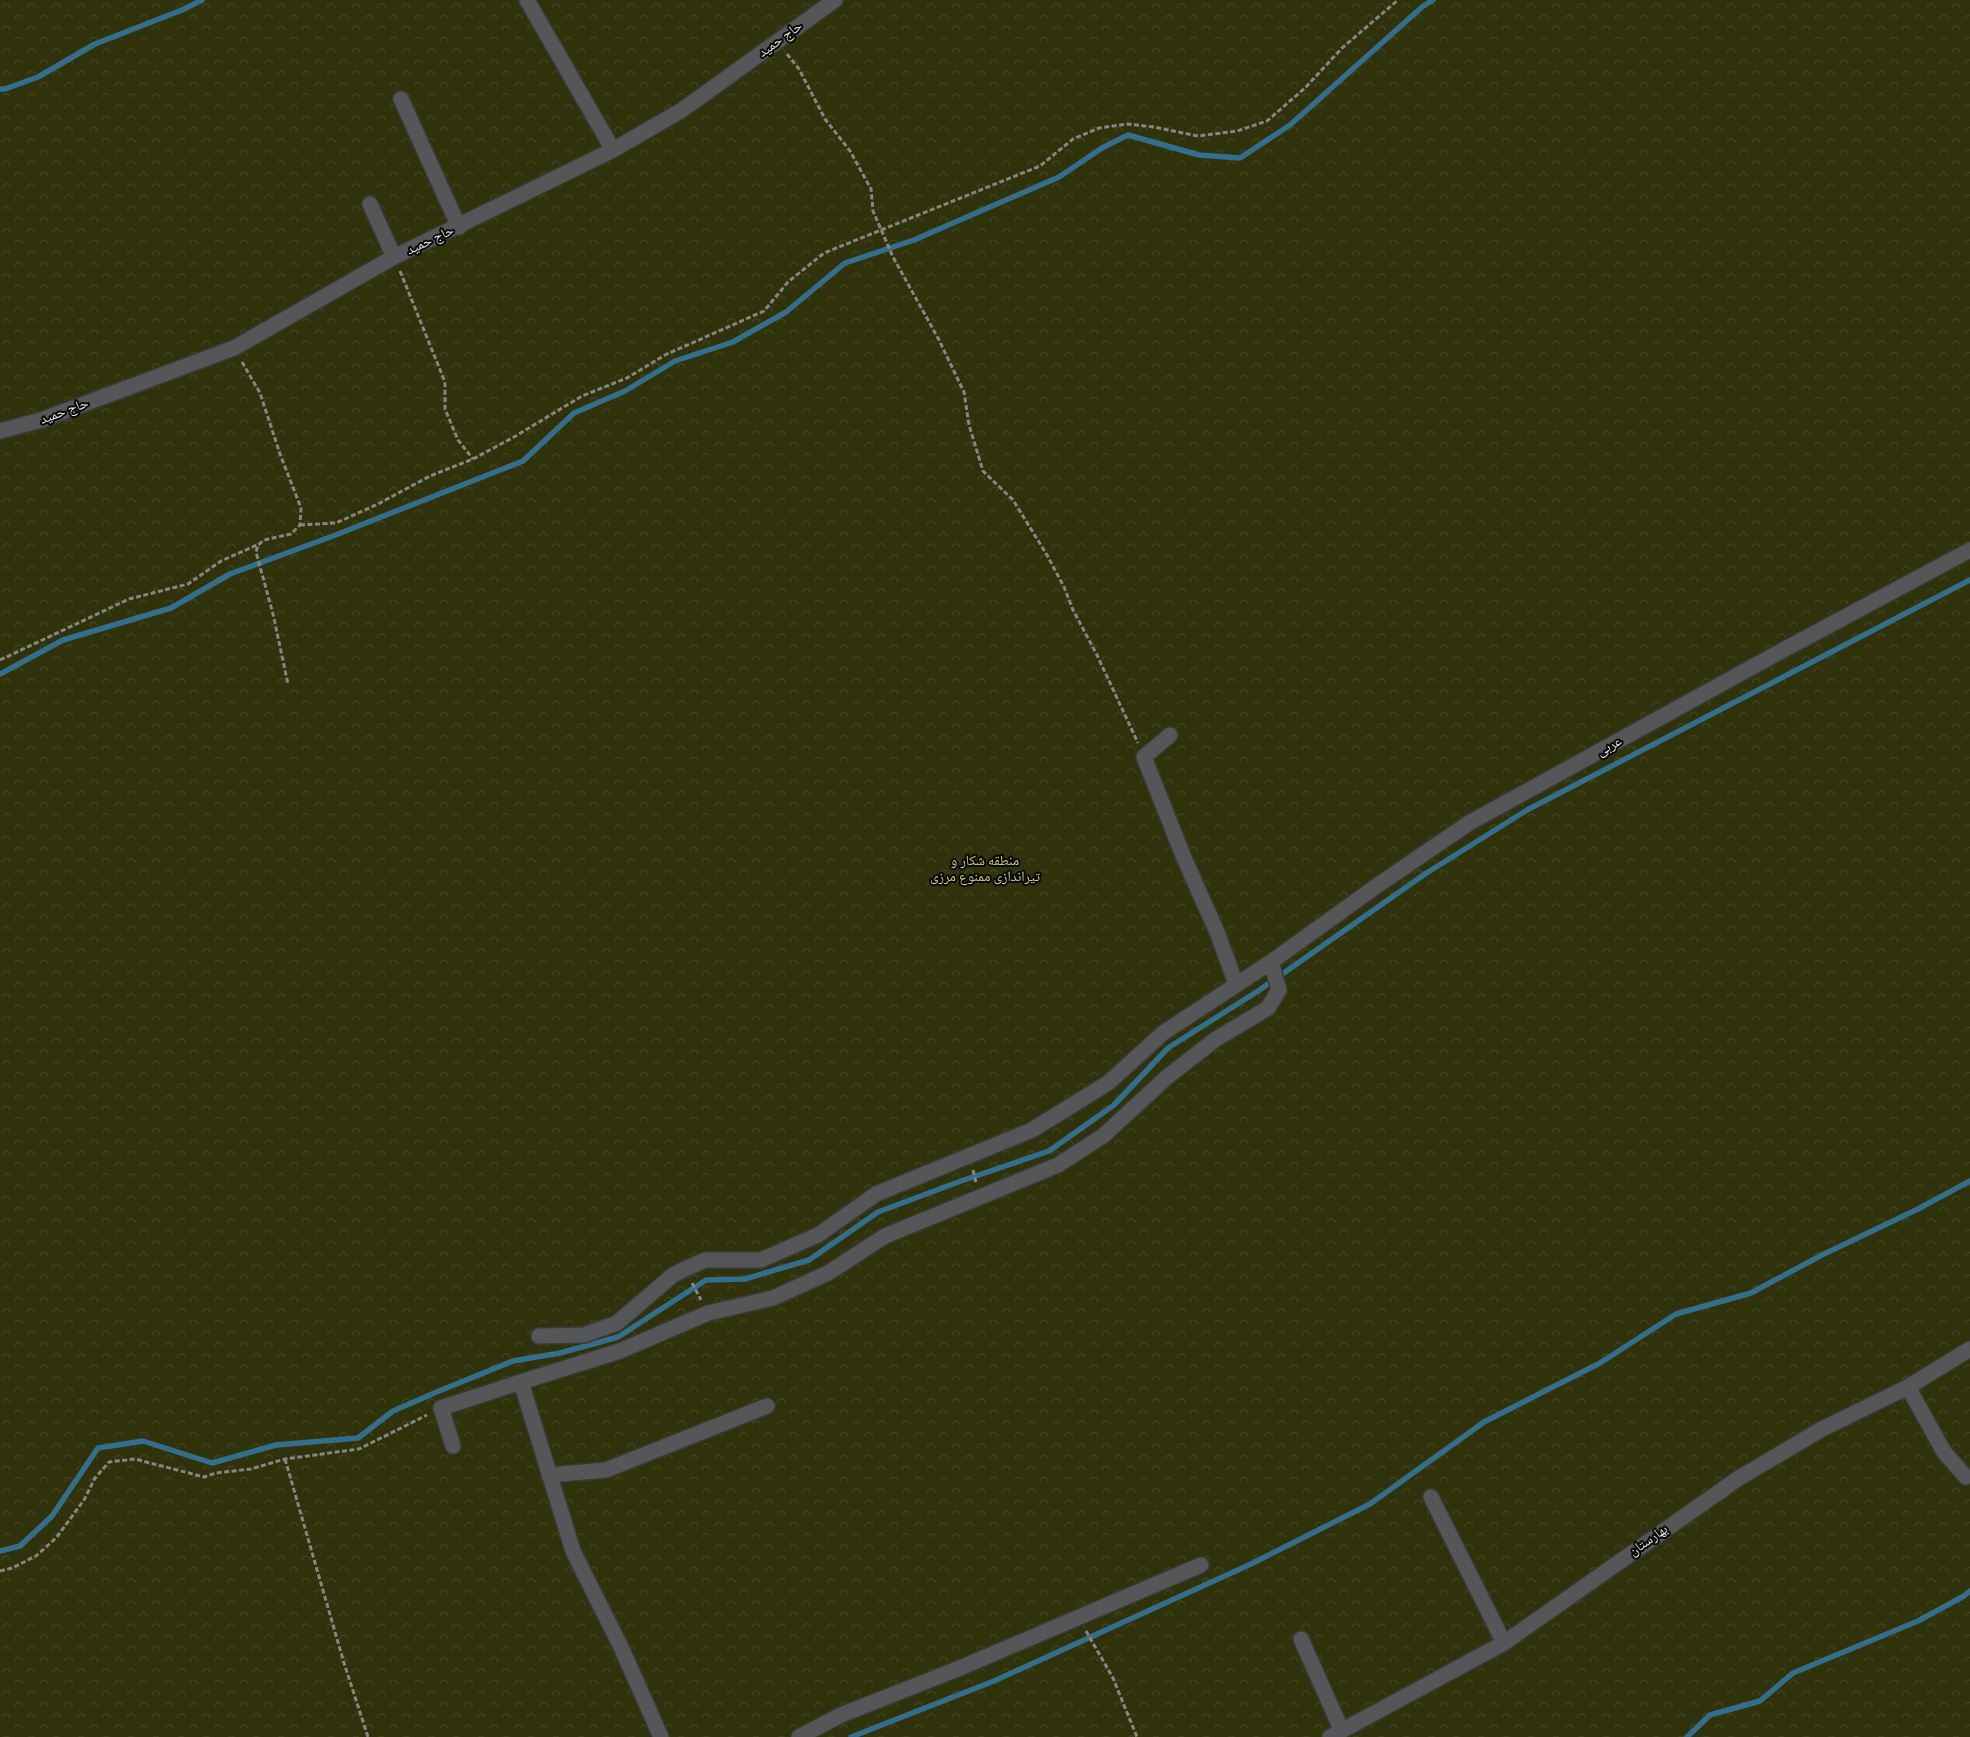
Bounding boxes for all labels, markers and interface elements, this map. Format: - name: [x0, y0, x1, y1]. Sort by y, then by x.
- street label: حاج حمید: [754, 17, 806, 62]
- street label: حاج حمید: [403, 222, 457, 259]
- street label: حاج حمید: [37, 394, 91, 429]
- street label: عربی: [1593, 732, 1625, 760]
- park label: منطقه شکار و تیراندازی ممنوع مرزی: [930, 852, 1040, 886]
- street label: بهارستان: [1625, 1520, 1671, 1560]

